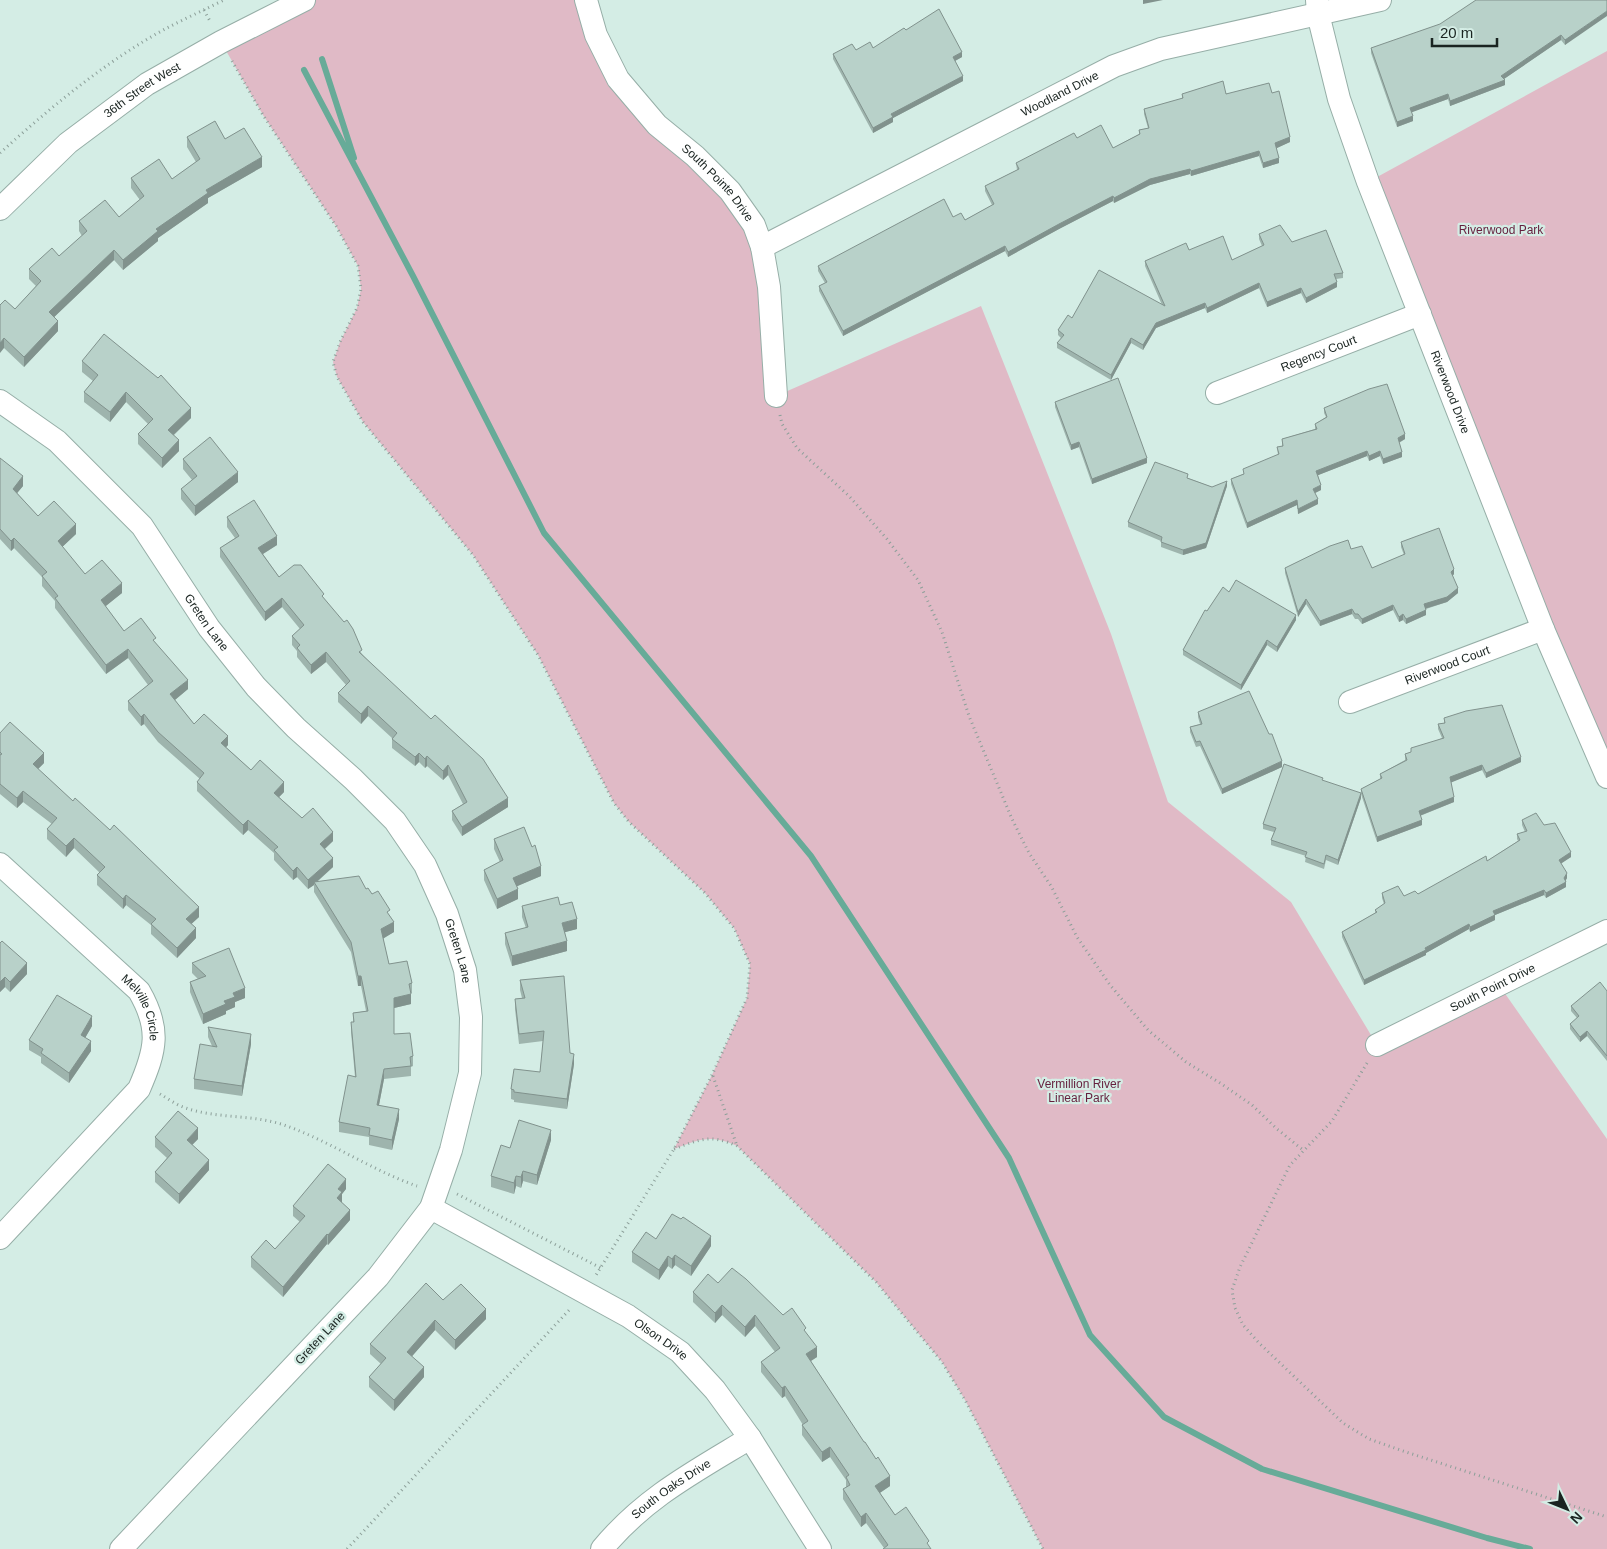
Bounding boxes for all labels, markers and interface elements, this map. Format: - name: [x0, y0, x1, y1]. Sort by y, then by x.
- scale bar: [1432, 15, 1497, 47]
- text: 20 m: [1440, 24, 1473, 41]
- street label: 36th Street West: [101, 59, 183, 121]
- street label: Woodland Drive: [1019, 68, 1101, 120]
- street label: South Pointe Drive: [679, 141, 756, 224]
- park label: Riverwood Park: [1459, 223, 1544, 237]
- street label: Regency Court: [1279, 332, 1359, 375]
- street label: Riverwood Drive: [1428, 348, 1473, 436]
- street label: Greten Lane: [182, 591, 232, 654]
- street label: Riverwood Court: [1403, 643, 1492, 688]
- street label: Greten Lane: [442, 917, 474, 984]
- street label: South Point Drive: [1448, 961, 1538, 1015]
- street label: Melville Circle: [119, 971, 161, 1041]
- park label: Vermillion River Linear Park: [1037, 1077, 1121, 1105]
- street label: Greten Lane: [292, 1309, 348, 1367]
- street label: Olson Drive: [631, 1315, 691, 1363]
- street label: South Oaks Drive: [628, 1456, 714, 1522]
- north arrow: [1542, 1484, 1592, 1534]
- text: N: [1567, 1509, 1586, 1527]

